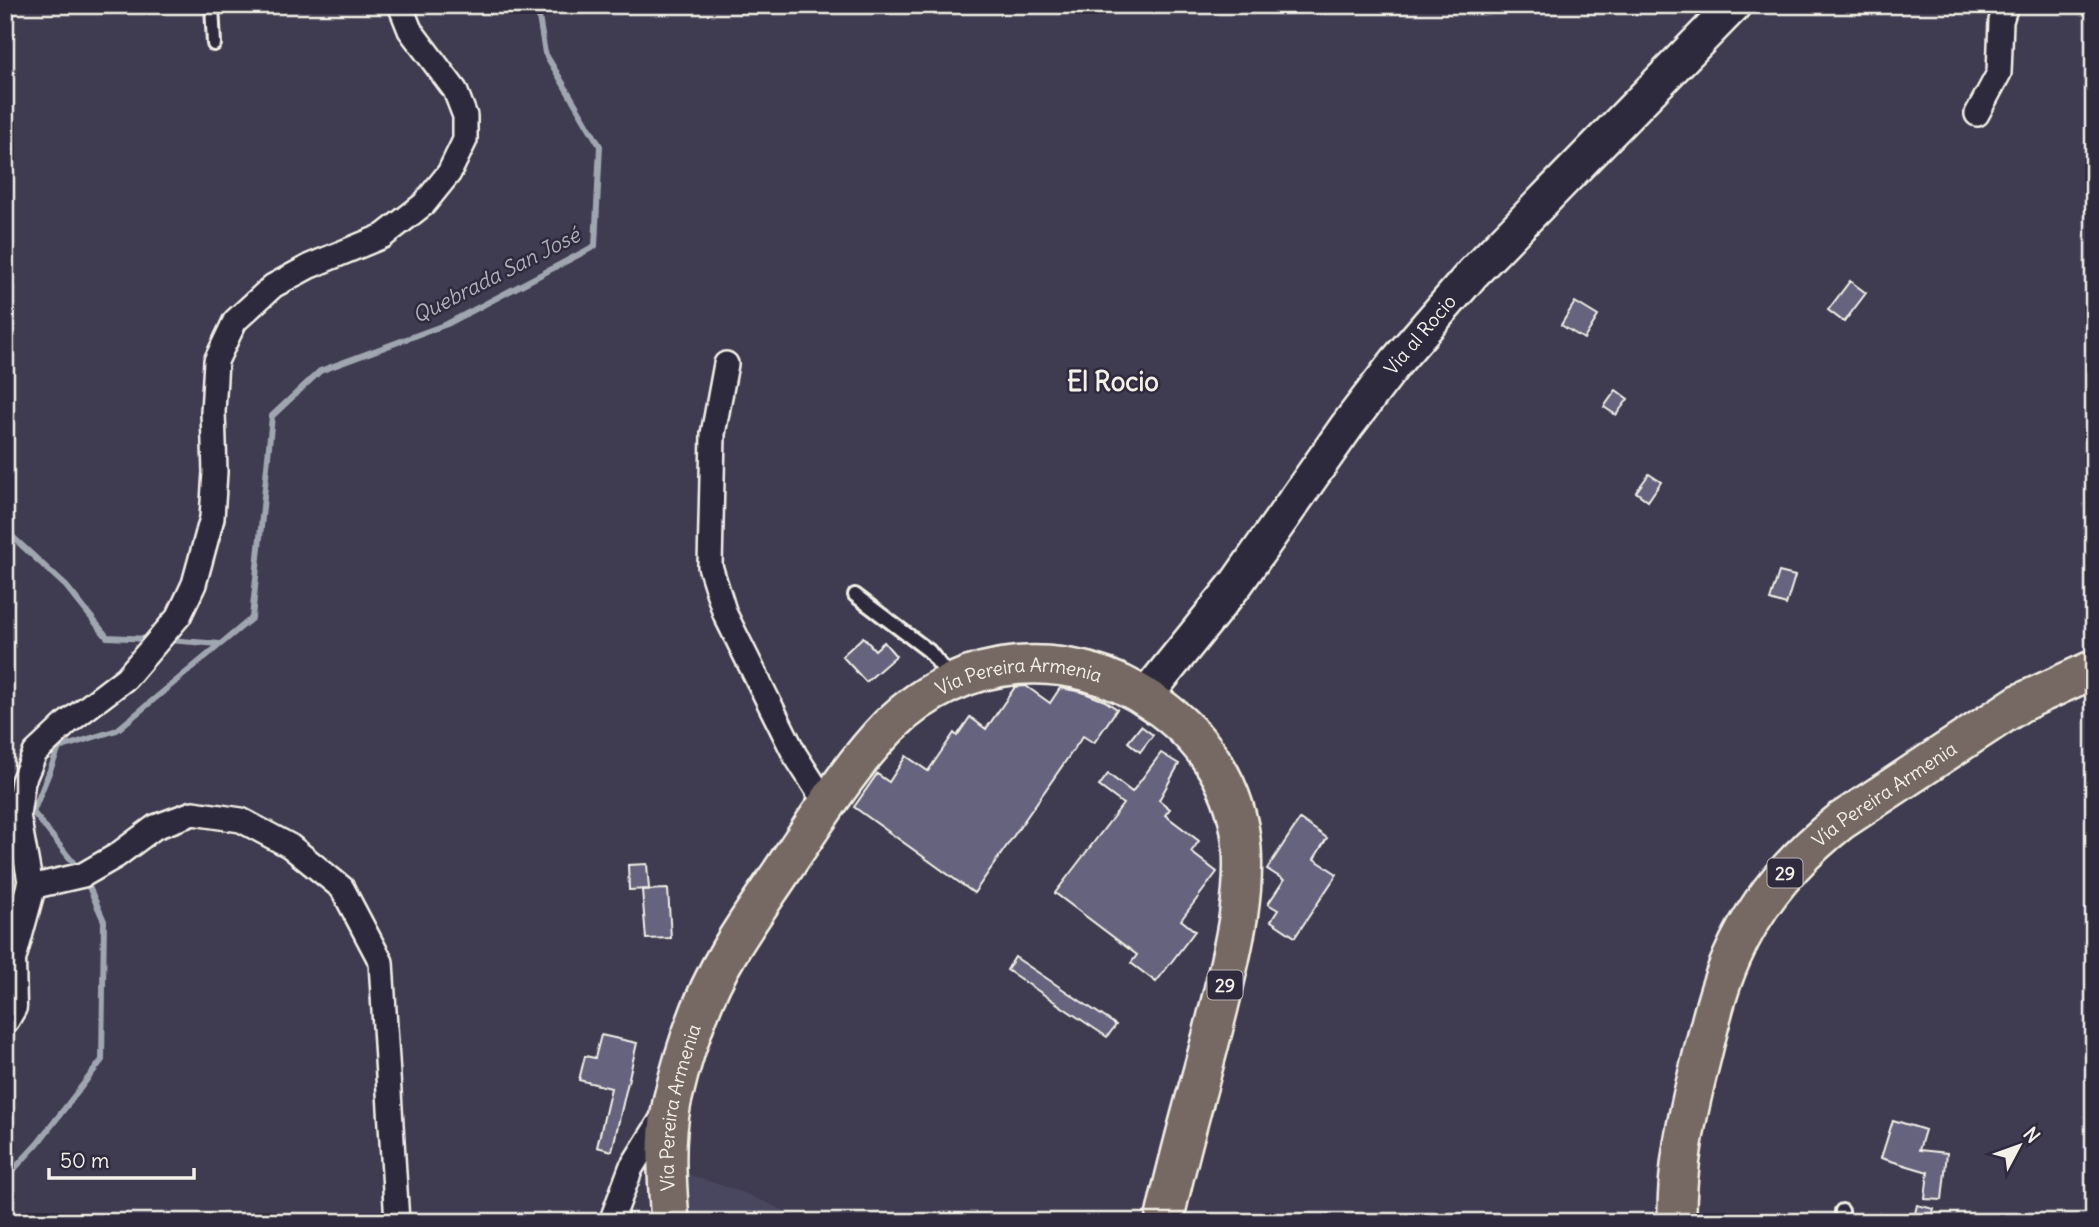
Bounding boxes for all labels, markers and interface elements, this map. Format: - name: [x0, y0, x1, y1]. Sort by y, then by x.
- water label: Quebrada San José: [408, 220, 586, 329]
- street label: Via al Rocio: [1379, 290, 1461, 380]
- district label: El Rocio: [1067, 365, 1159, 398]
- street label: Vía Pereira Armenia: [931, 653, 1105, 700]
- street label: Vía Pereira Armenia: [1807, 736, 1961, 852]
- road number: 29: [1768, 858, 1802, 888]
- road number: 29: [1208, 970, 1242, 1000]
- street label: Vía Pereira Armenia: [655, 1020, 706, 1192]
- north arrow: [1983, 1112, 2054, 1182]
- text: N: [2018, 1122, 2045, 1148]
- scale bar: [49, 1136, 194, 1180]
- text: 50 m: [60, 1147, 109, 1174]

